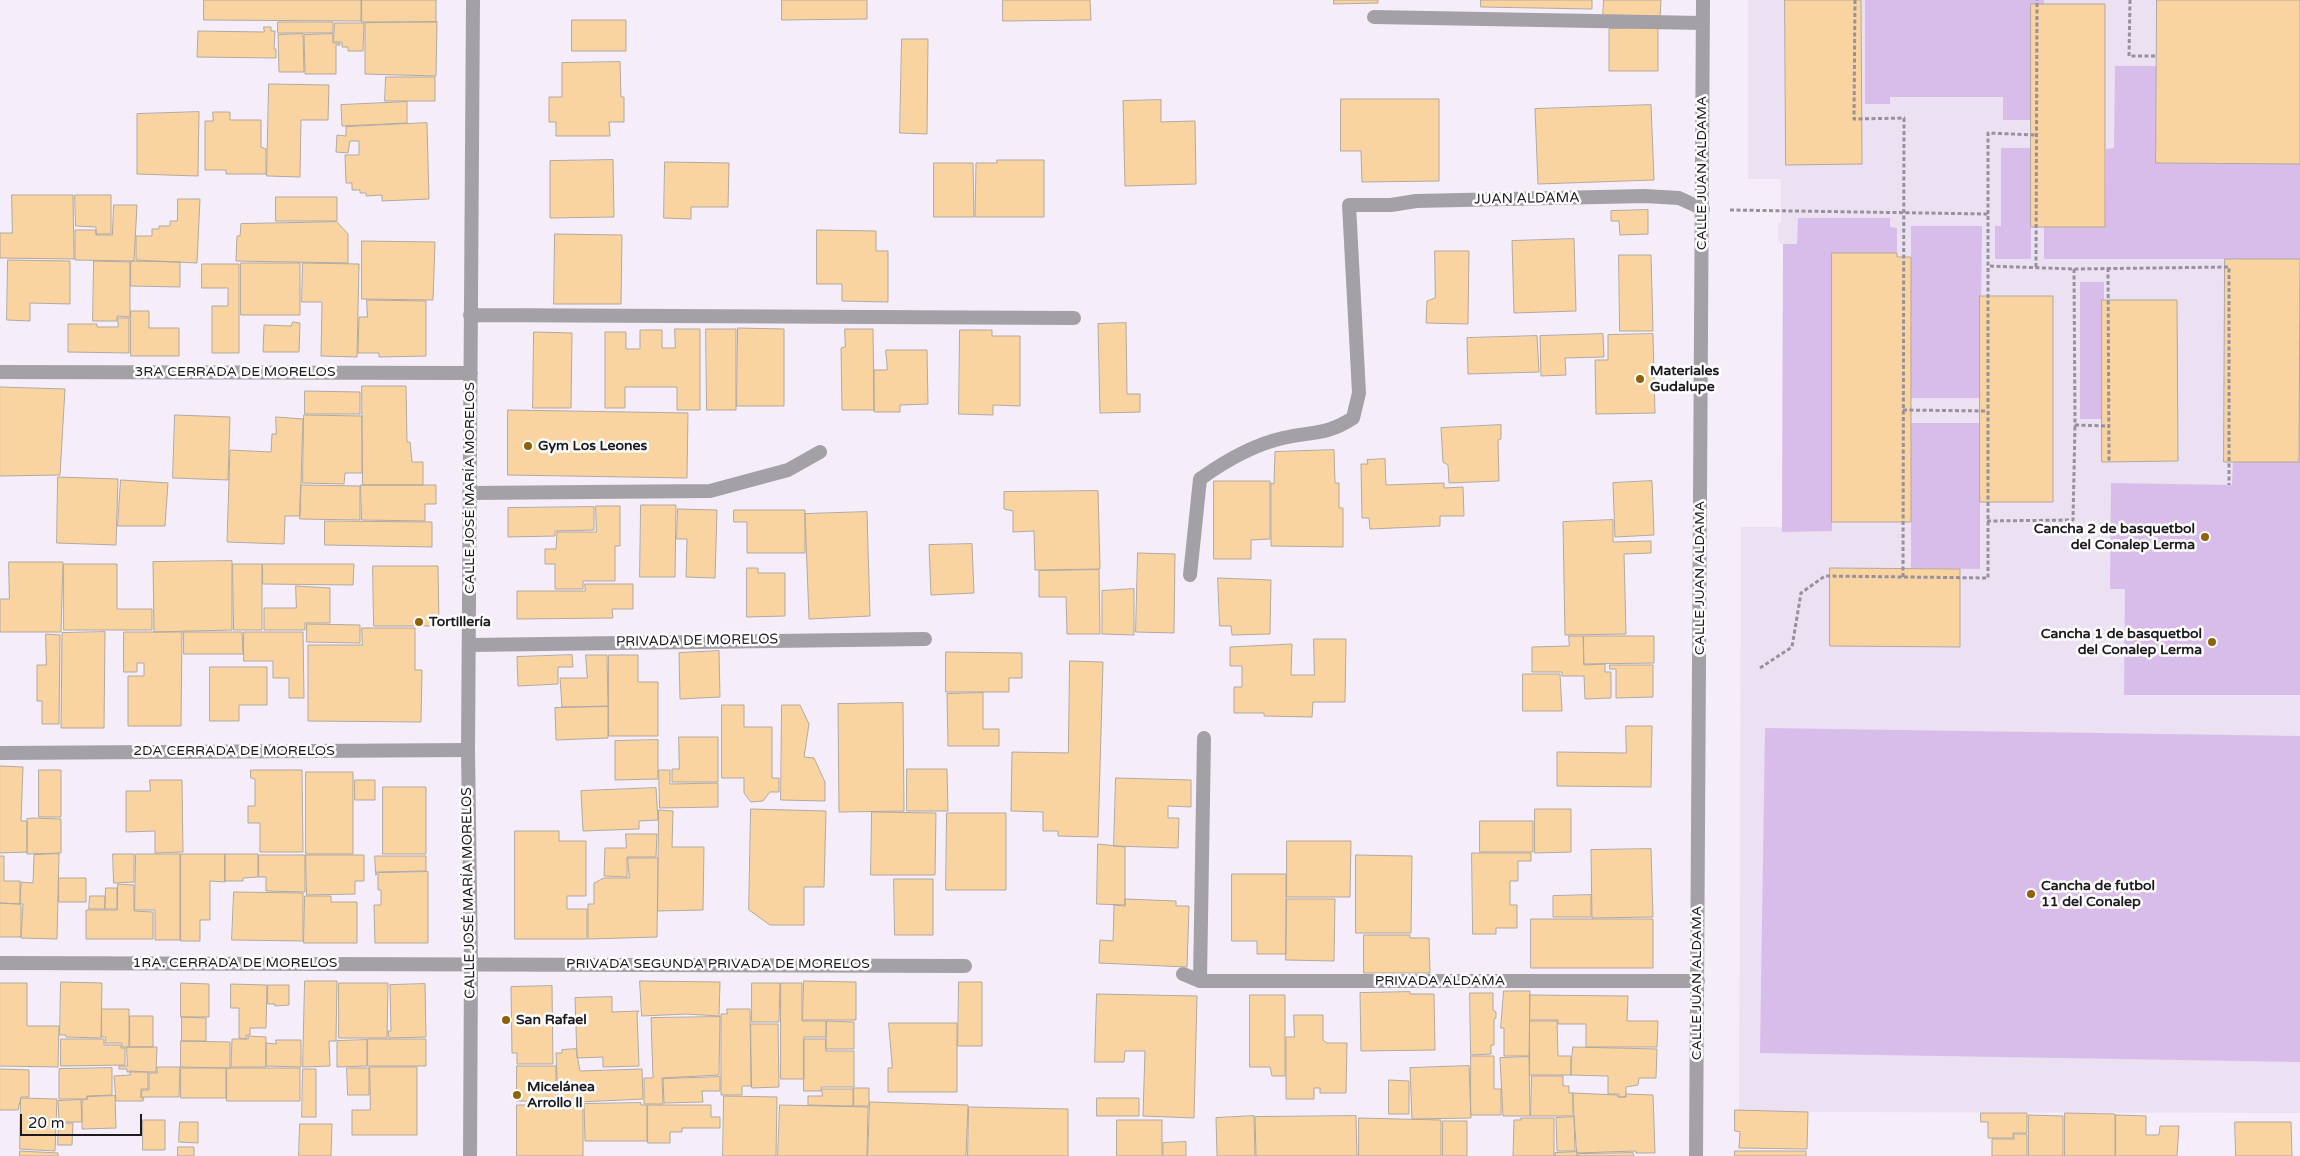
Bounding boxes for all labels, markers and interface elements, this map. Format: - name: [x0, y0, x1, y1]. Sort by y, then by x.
- street label: CALLE JUAN ALDAMA: [1694, 96, 1710, 250]
- street label: JUAN ALDAMA: [1474, 190, 1580, 208]
- place label: Materiales Gudalupe: [1650, 363, 1719, 396]
- street label: 3RA CERRADA DE MORELOS: [134, 364, 336, 380]
- marker: Materiales Gudalupe: [1634, 373, 1646, 385]
- street label: CALLE JOSÉ MARÍA MORELOS: [462, 382, 478, 594]
- place label: Gym Los Leones: [538, 438, 647, 454]
- marker: Gym Los Leones: [522, 440, 534, 452]
- street label: CALLE JUAN ALDAMA: [1692, 501, 1708, 655]
- place label: Cancha 2 de basquetbol del Conalep Lerma: [2034, 521, 2195, 554]
- marker: Cancha 2 de basquetbol del Conalep Lerma: [2199, 531, 2211, 543]
- place label: Tortillería: [429, 614, 491, 630]
- marker: Tortillería: [413, 616, 425, 628]
- place label: Cancha 1 de basquetbol del Conalep Lerma: [2041, 626, 2202, 658]
- street label: PRIVADA DE MORELOS: [616, 631, 778, 651]
- marker: Cancha 1 de basquetbol del Conalep Lerma: [2206, 636, 2218, 648]
- street label: 2DA CERRADA DE MORELOS: [133, 743, 335, 759]
- street label: CALLE JOSÉ MARÍA MORELOS: [459, 787, 479, 999]
- place label: Cancha de futbol 11 del Conalep: [2041, 878, 2155, 910]
- marker: Cancha de futbol 11 del Conalep: [2025, 888, 2037, 900]
- street label: CALLE JUAN ALDAMA: [1689, 906, 1705, 1060]
- street label: 1RA. CERRADA DE MORELOS: [133, 955, 337, 971]
- street label: PRIVADA SEGUNDA PRIVADA DE MORELOS: [566, 956, 870, 972]
- street label: PRIVADA ALDAMA: [1375, 973, 1505, 989]
- place label: San Rafael: [516, 1012, 587, 1028]
- marker: San Rafael: [500, 1014, 512, 1026]
- place label: Micelánea Arrollo ll: [527, 1079, 595, 1112]
- marker: Micelánea Arrollo ll: [511, 1089, 523, 1101]
- scale bar: [22, 1104, 145, 1136]
- text: 20 m: [28, 1114, 65, 1132]

